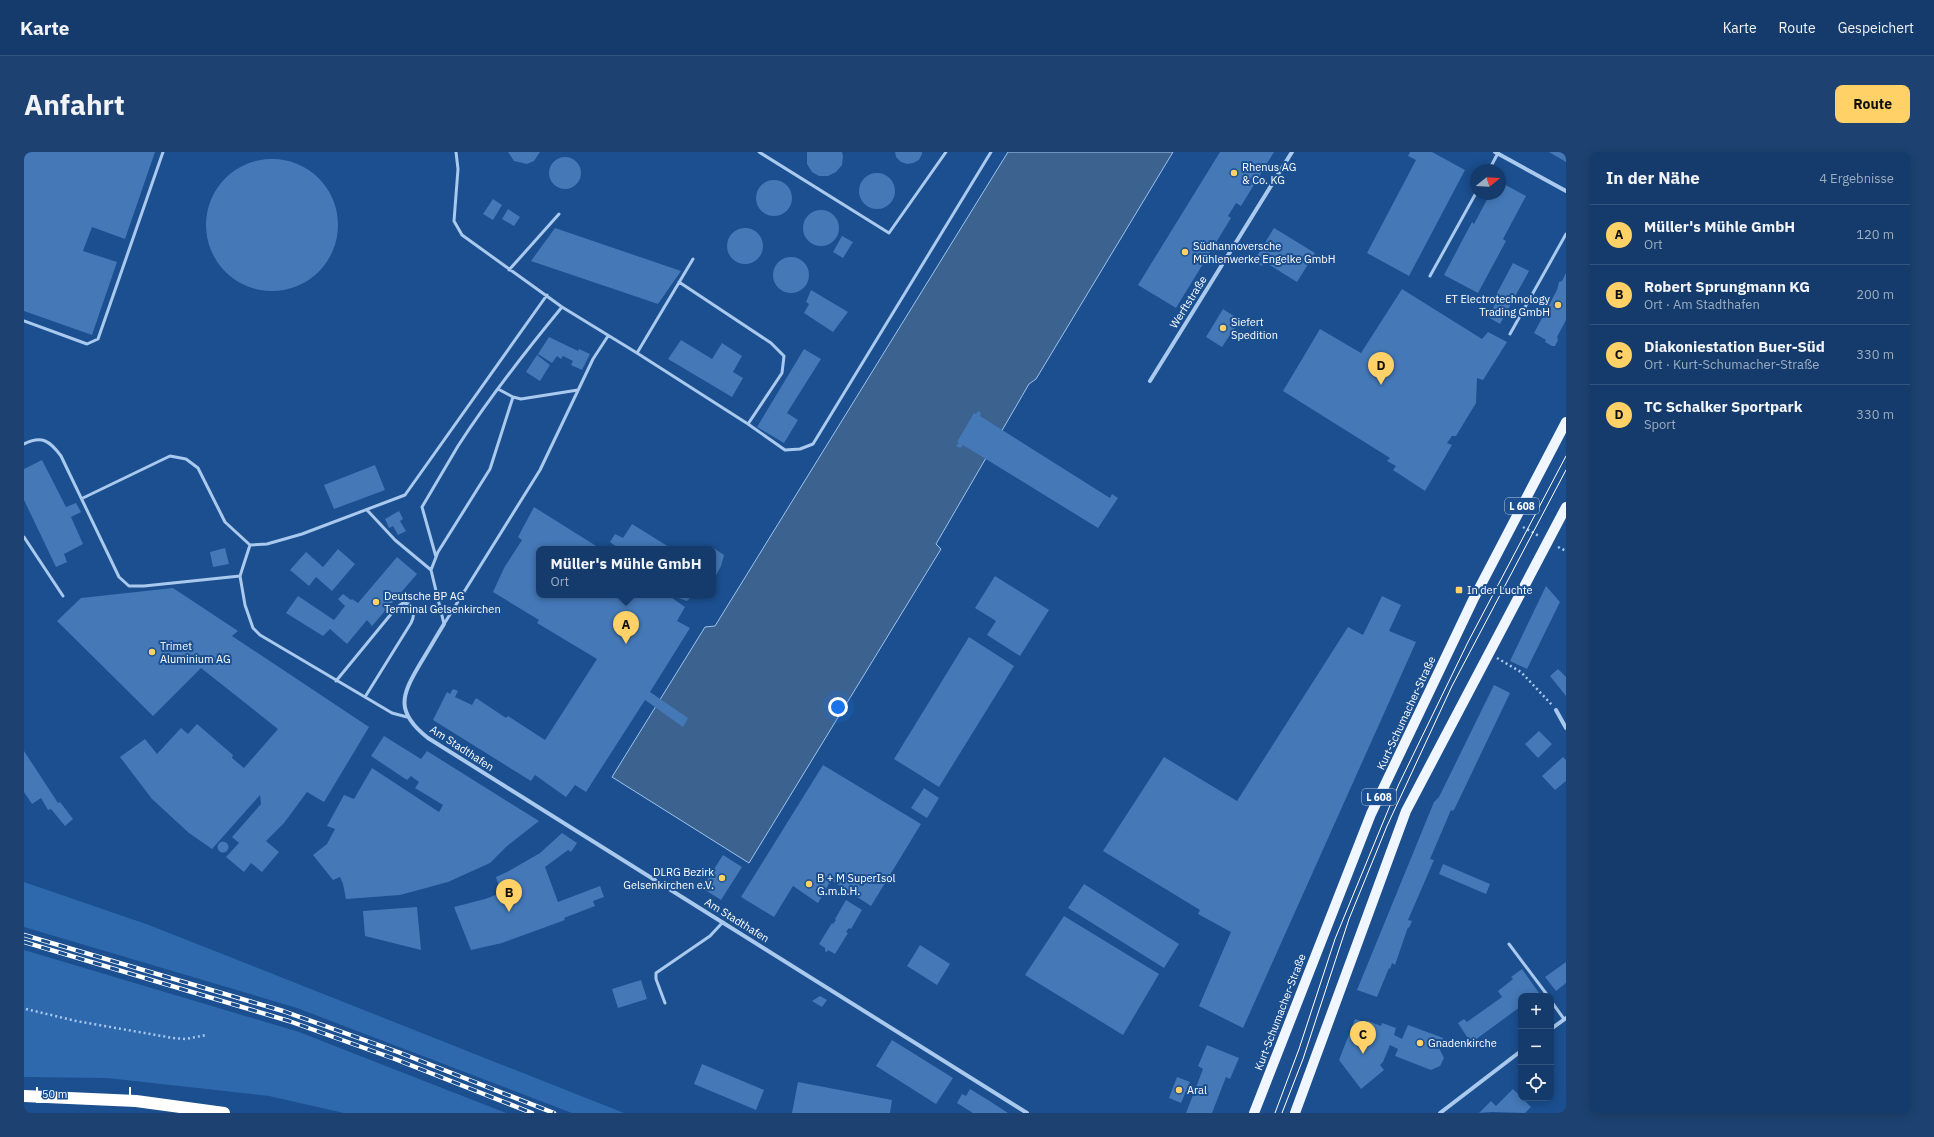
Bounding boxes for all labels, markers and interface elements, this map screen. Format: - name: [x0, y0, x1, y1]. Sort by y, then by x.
- text: Karte: [20, 16, 69, 40]
- text: Karte: [1723, 19, 1757, 37]
- text: Route: [1779, 19, 1816, 37]
- text: Gespeichert: [1838, 19, 1914, 37]
- button: Route: [1835, 85, 1910, 123]
- text: Anfahrt: [24, 86, 125, 123]
- place label: Rhenus AG & Co. KG: [1242, 160, 1296, 187]
- north arrow: [1470, 164, 1506, 200]
- text: In der Nähe: [1606, 167, 1700, 189]
- marker: Rhenus AG & Co. KG: [1229, 168, 1239, 178]
- text: 4 Ergebnisse: [1819, 170, 1894, 187]
- text: Müller's Mühle GmbH: [1644, 217, 1795, 236]
- text: A: [1615, 226, 1623, 243]
- text: 120 m: [1856, 226, 1894, 243]
- text: Ort: [1644, 236, 1663, 253]
- place label: Südhannoversche Mühlenwerke Engelke GmbH: [1193, 239, 1335, 266]
- marker: Südhannoversche Mühlenwerke Engelke GmbH: [1180, 247, 1190, 257]
- street label: Werftstraße: [1166, 273, 1210, 331]
- text: Robert Sprungmann KG: [1644, 277, 1810, 296]
- text: B: [1615, 286, 1623, 303]
- text: 200 m: [1856, 286, 1894, 303]
- place label: ET Electrotechnology Trading GmbH: [1445, 292, 1550, 319]
- text: Ort · Am Stadthafen: [1644, 296, 1760, 313]
- marker: ET Electrotechnology Trading GmbH: [1553, 300, 1563, 310]
- place label: Siefert Spedition: [1231, 315, 1278, 342]
- marker: Siefert Spedition: [1218, 323, 1228, 333]
- text: Diakoniestation Buer-Süd: [1644, 337, 1825, 356]
- text: C: [1615, 346, 1623, 363]
- text: 330 m: [1856, 346, 1894, 363]
- pin: D: [1368, 352, 1394, 385]
- text: Ort · Kurt-Schumacher-Straße: [1644, 356, 1819, 373]
- text: TC Schalker Sportpark: [1644, 397, 1802, 416]
- text: D: [1614, 406, 1624, 423]
- text: 330 m: [1856, 406, 1894, 423]
- text: Sport: [1644, 416, 1676, 433]
- road number: L 608: [1505, 498, 1539, 514]
- popup: [536, 546, 716, 598]
- text: Müller's Mühle GmbH: [550, 554, 702, 573]
- text: Ort: [550, 573, 569, 590]
- place label: In der Luchte: [1467, 583, 1533, 597]
- marker: In der Luchte: [1454, 585, 1464, 595]
- place label: Deutsche BP AG Terminal Gelsenkirchen: [384, 589, 501, 616]
- marker: Deutsche BP AG Terminal Gelsenkirchen: [371, 597, 381, 607]
- pin: A: [613, 611, 639, 644]
- place label: Trimet Aluminium AG: [160, 639, 231, 666]
- marker: Trimet Aluminium AG: [147, 647, 157, 657]
- street label: Kurt-Schumacher-Straße: [1373, 654, 1439, 772]
- your location: [828, 697, 848, 717]
- street label: Am Stadthafen: [427, 722, 497, 774]
- road number: L 608: [1362, 789, 1396, 805]
- place label: DLRG Bezirk Gelsenkirchen e.V.: [623, 865, 714, 892]
- place label: B + M SuperIsol G.m.b.H.: [817, 871, 896, 898]
- marker: DLRG Bezirk Gelsenkirchen e.V.: [717, 873, 727, 883]
- pin: B: [496, 879, 522, 912]
- marker: B + M SuperIsol G.m.b.H.: [804, 879, 814, 889]
- street label: Am Stadthafen: [702, 895, 772, 945]
- street label: Kurt-Schumacher-Straße: [1251, 952, 1309, 1072]
- map controls: [1518, 993, 1554, 1101]
- button: +: [1518, 993, 1554, 1029]
- pin: C: [1350, 1021, 1376, 1054]
- button: −: [1518, 1029, 1554, 1065]
- place label: Gnadenkirche: [1428, 1036, 1497, 1050]
- marker: Gnadenkirche: [1415, 1038, 1425, 1048]
- button: locate: [1518, 1065, 1554, 1101]
- place label: Aral: [1187, 1083, 1207, 1097]
- scale bar: [36, 1085, 131, 1104]
- marker: Aral: [1174, 1085, 1184, 1095]
- text: 50 m: [42, 1087, 67, 1101]

